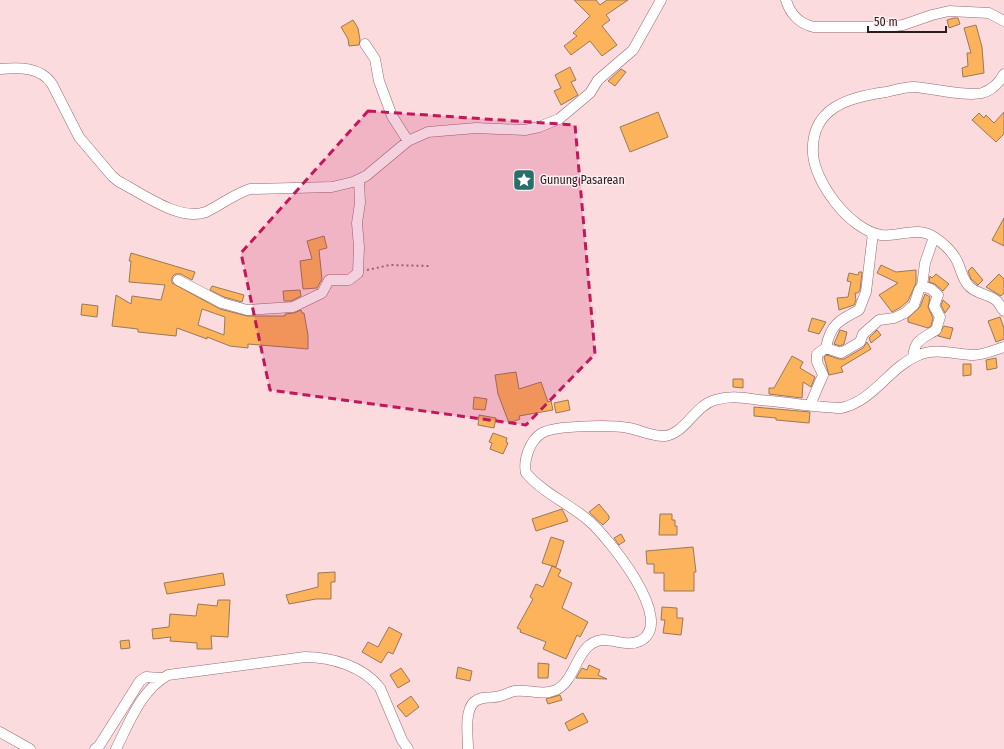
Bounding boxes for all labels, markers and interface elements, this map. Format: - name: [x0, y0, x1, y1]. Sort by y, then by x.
- scale bar: [868, 8, 946, 34]
- text: 50 m: [874, 15, 898, 29]
- place icon: Gunung Pasarean: [511, 167, 537, 193]
- place label: Gunung Pasarean: [540, 173, 625, 187]

